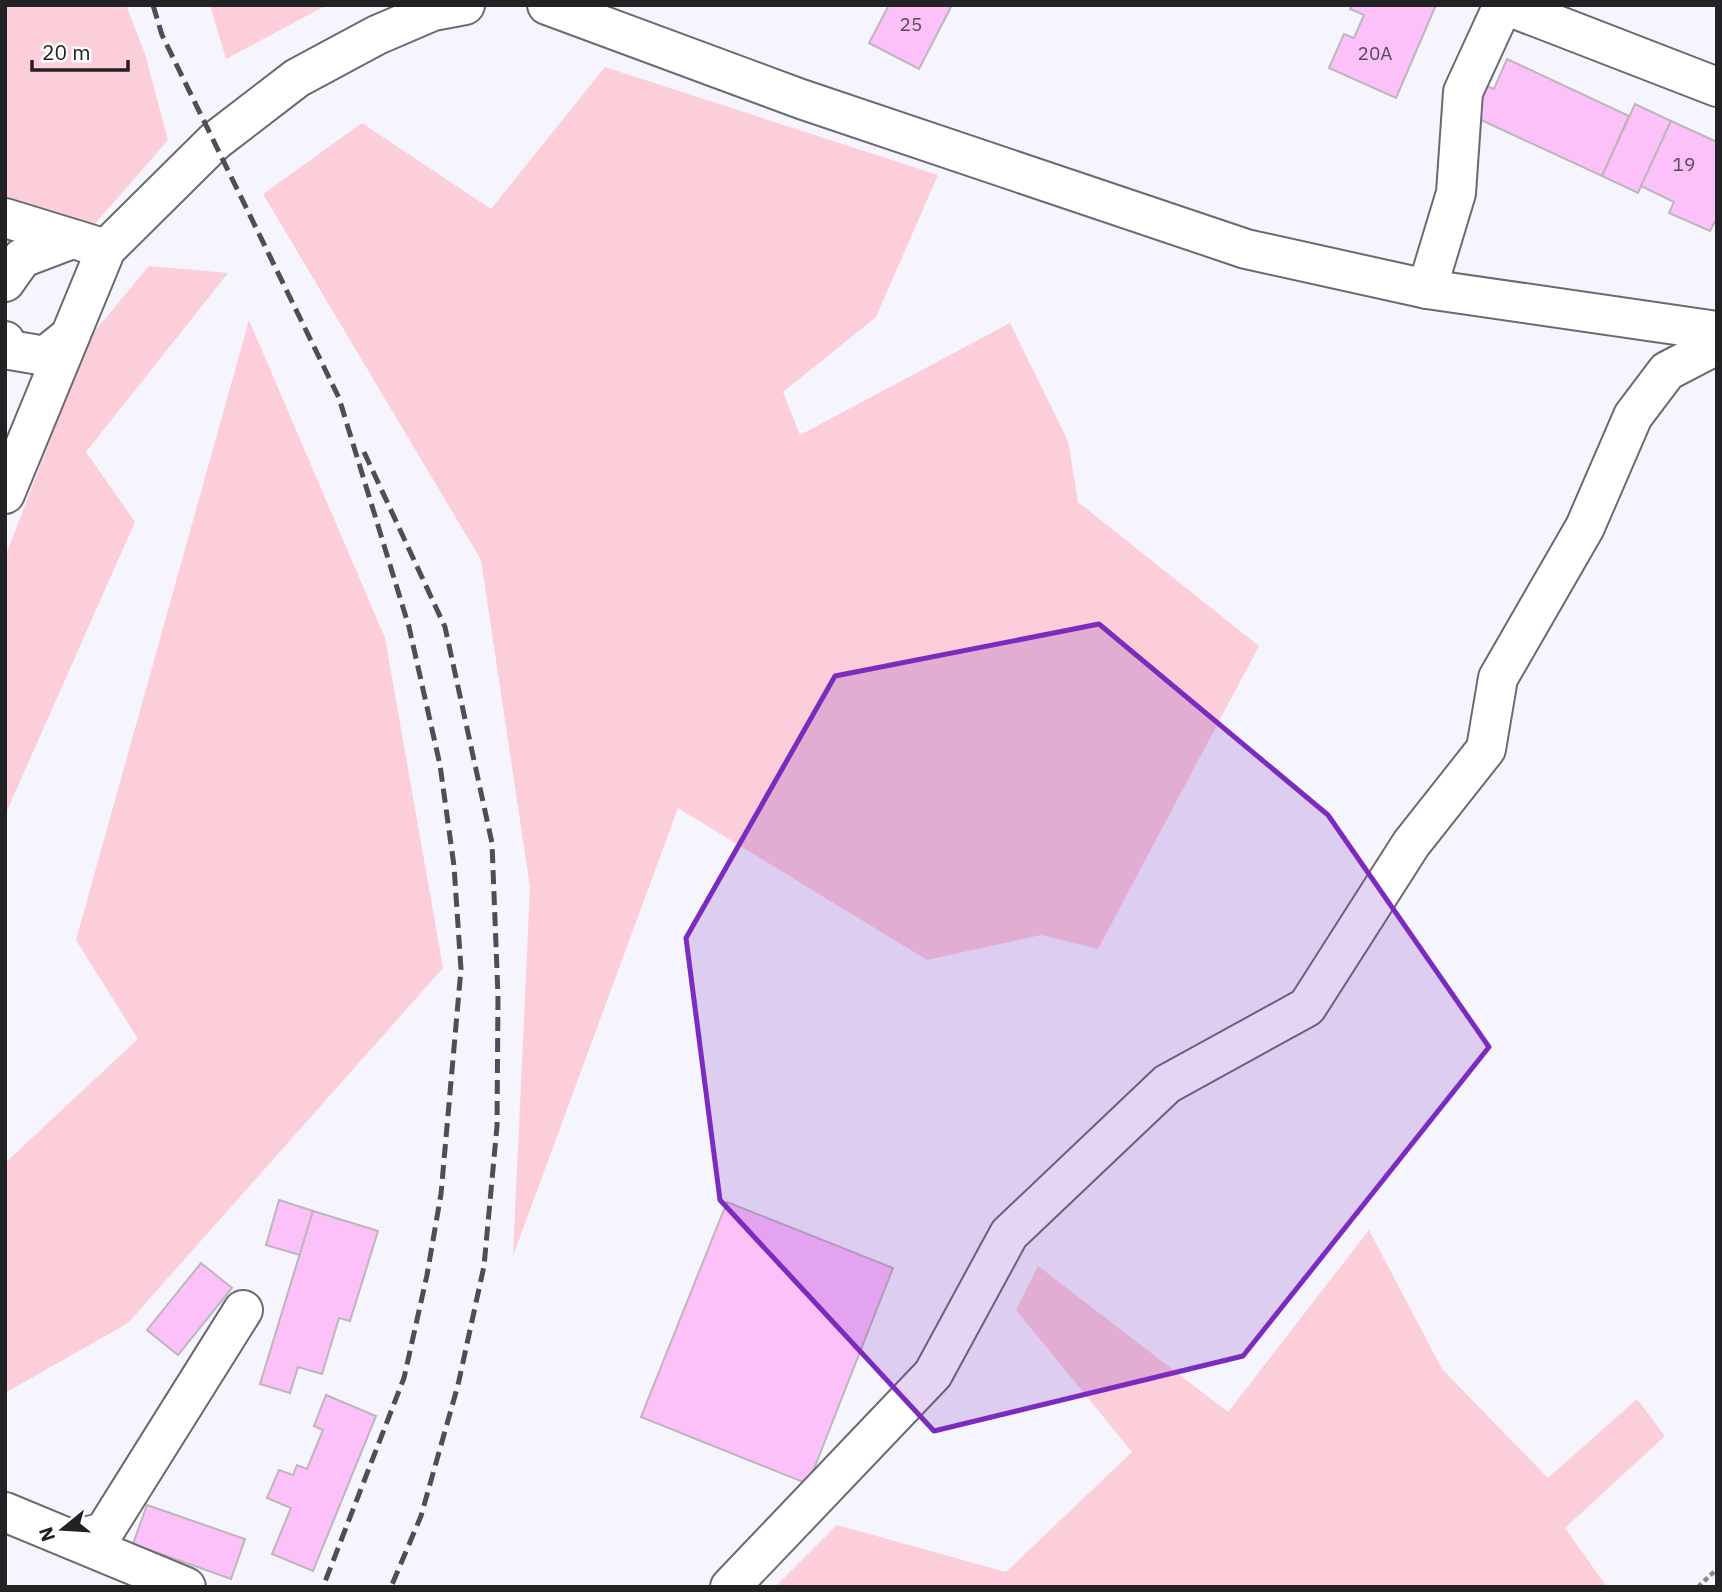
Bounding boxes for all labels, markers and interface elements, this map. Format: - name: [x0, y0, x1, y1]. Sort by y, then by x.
- house number: 25: [900, 12, 922, 36]
- scale bar: [32, 28, 128, 72]
- text: 20 m: [42, 38, 91, 66]
- house number: 20А: [1358, 41, 1392, 65]
- house number: 19: [1673, 152, 1695, 176]
- north arrow: [28, 1494, 98, 1564]
- text: N: [33, 1524, 60, 1545]

